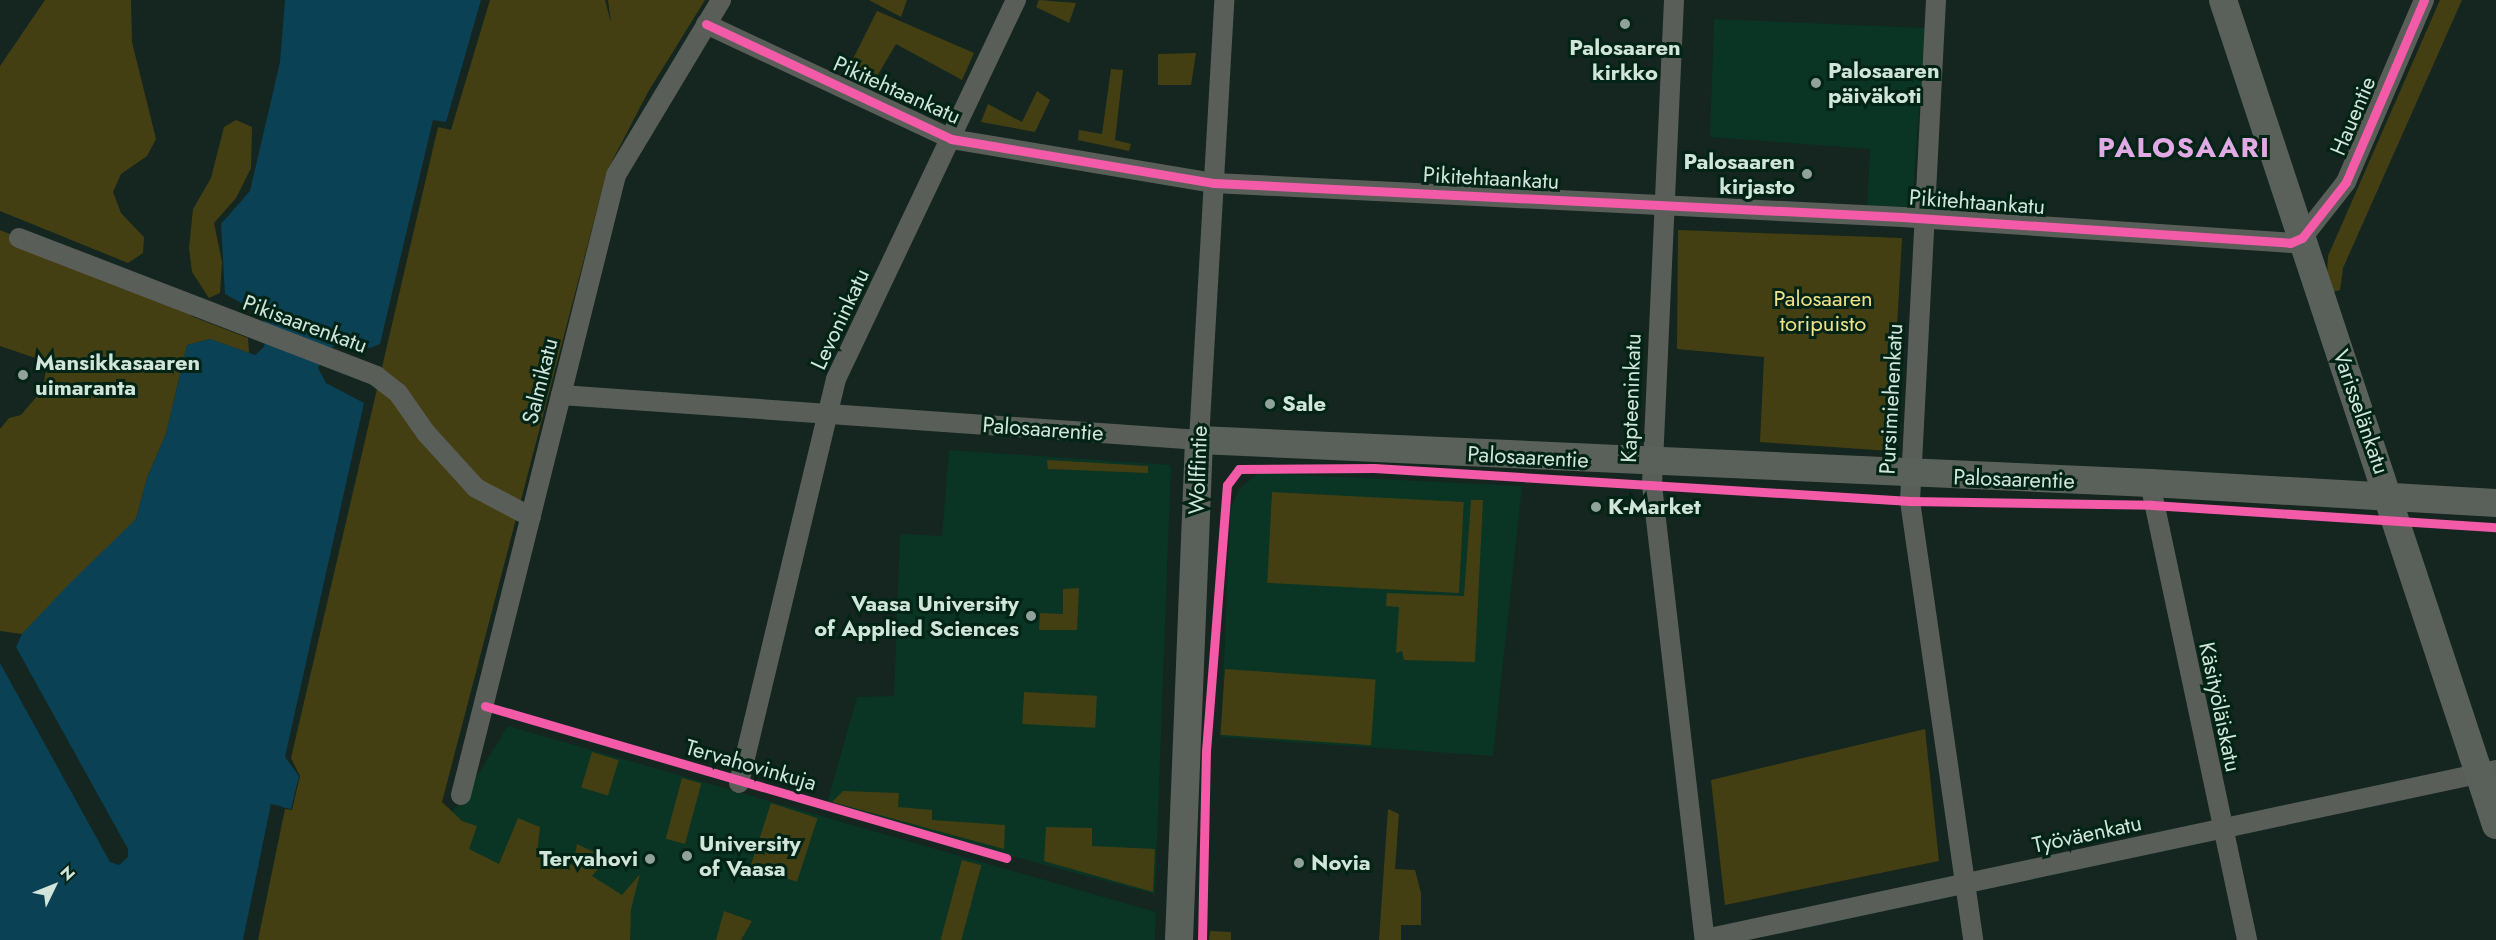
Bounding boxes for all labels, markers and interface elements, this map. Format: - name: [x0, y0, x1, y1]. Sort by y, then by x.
- marker: Palosaaren kirkko: [1618, 17, 1632, 31]
- place label: Palosaaren kirkko: [1569, 34, 1681, 86]
- street label: Pikitehtaankatu: [829, 50, 965, 130]
- place label: Palosaaren päiväkoti: [1828, 57, 1940, 108]
- street label: Hauentie: [2325, 73, 2381, 159]
- marker: Palosaaren päiväkoti: [1809, 76, 1823, 90]
- district label: PALOSAARI: [2097, 131, 2271, 165]
- place label: Palosaaren kirjasto: [1683, 148, 1795, 200]
- street label: Pikitehtaankatu: [1422, 161, 1560, 195]
- marker: Palosaaren kirjasto: [1800, 167, 1814, 181]
- street label: Pikitehtaankatu: [1908, 184, 2046, 220]
- street label: Levoninkatu: [805, 264, 875, 374]
- park label: Palosaaren toripuisto: [1773, 285, 1873, 336]
- street label: Pikisaarenkatu: [239, 289, 371, 359]
- street label: Pursimiehenkatu: [1874, 323, 1908, 475]
- street label: Kapteeninkatu: [1616, 333, 1646, 463]
- street label: Salmikatu: [517, 335, 563, 427]
- street label: Varisselänkatu: [2327, 346, 2395, 478]
- place label: Mansikkasaaren uimaranta: [35, 349, 200, 400]
- marker: Mansikkasaaren uimaranta: [16, 368, 30, 382]
- place label: Sale: [1282, 391, 1326, 417]
- marker: Sale: [1263, 397, 1277, 411]
- street label: Palosaarentie: [981, 412, 1105, 446]
- street label: Wolffintie: [1183, 425, 1213, 515]
- street label: Palosaarentie: [1467, 441, 1589, 473]
- street label: Palosaarentie: [1953, 464, 2075, 494]
- place label: K-Market: [1608, 494, 1701, 520]
- marker: K-Market: [1589, 500, 1603, 514]
- place label: Vaasa University of Applied Sciences: [814, 590, 1019, 642]
- marker: Vaasa University of Applied Sciences: [1024, 609, 1038, 623]
- street label: Käsityöläiskatu: [2193, 640, 2247, 774]
- street label: Tervahovinkuja: [682, 734, 820, 796]
- street label: Työväenkatu: [2030, 810, 2144, 858]
- place label: University of Vaasa: [699, 830, 801, 882]
- place label: Tervahovi: [539, 846, 638, 872]
- marker: University of Vaasa: [680, 849, 694, 863]
- place label: Novia: [1311, 850, 1371, 876]
- marker: Tervahovi: [643, 852, 657, 866]
- north arrow: [24, 856, 84, 916]
- marker: Novia: [1292, 856, 1306, 870]
- text: N: [55, 861, 80, 886]

